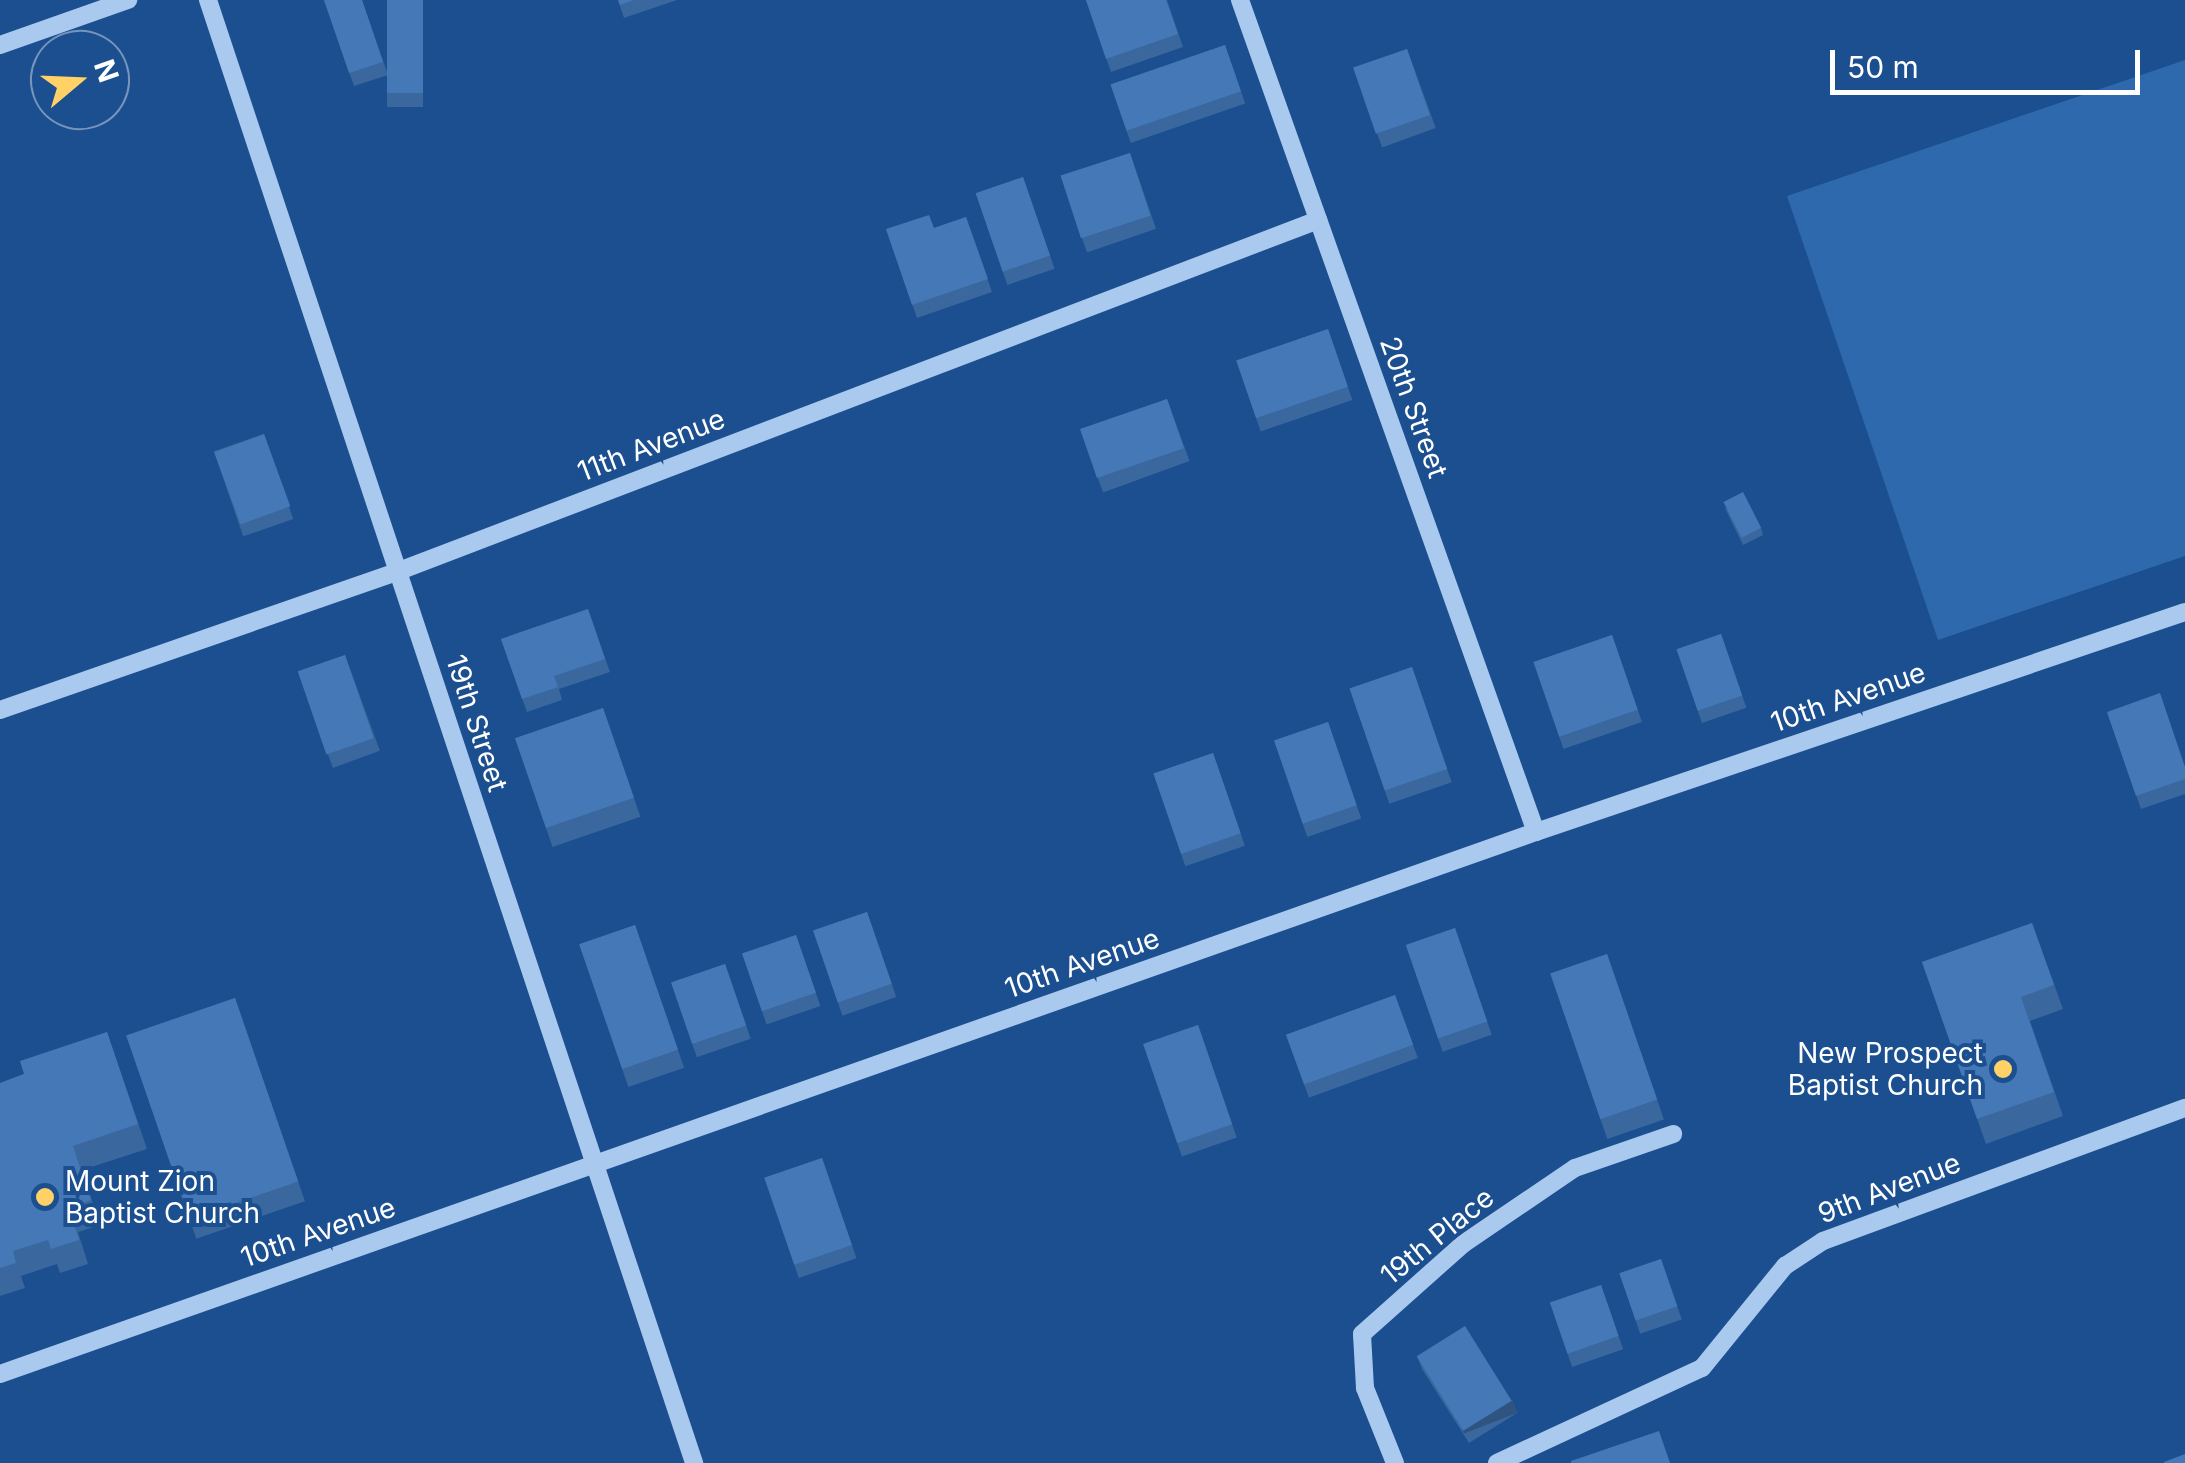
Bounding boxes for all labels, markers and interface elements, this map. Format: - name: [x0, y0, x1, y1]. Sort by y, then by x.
- north arrow: [30, 30, 130, 130]
- scale bar: [1835, 30, 2145, 92]
- text: 50 m: [1847, 49, 1919, 85]
- text: N: [87, 55, 126, 87]
- street label: 20th Street: [1373, 332, 1455, 482]
- street label: 11th Avenue: [573, 402, 729, 488]
- street label: 19th Street: [439, 650, 515, 796]
- street label: 10th Avenue: [1766, 655, 1930, 739]
- street label: 10th Avenue: [1000, 921, 1164, 1005]
- place label: New Prospect Baptist Church: [1788, 1036, 1983, 1102]
- marker: New Prospect Baptist Church: [1992, 1058, 2014, 1080]
- street label: 9th Avenue: [1813, 1145, 1965, 1231]
- place label: Mount Zion Baptist Church: [65, 1164, 260, 1230]
- street label: 19th Place: [1374, 1180, 1500, 1292]
- marker: Mount Zion Baptist Church: [34, 1186, 56, 1208]
- street label: 10th Avenue: [236, 1190, 400, 1274]

